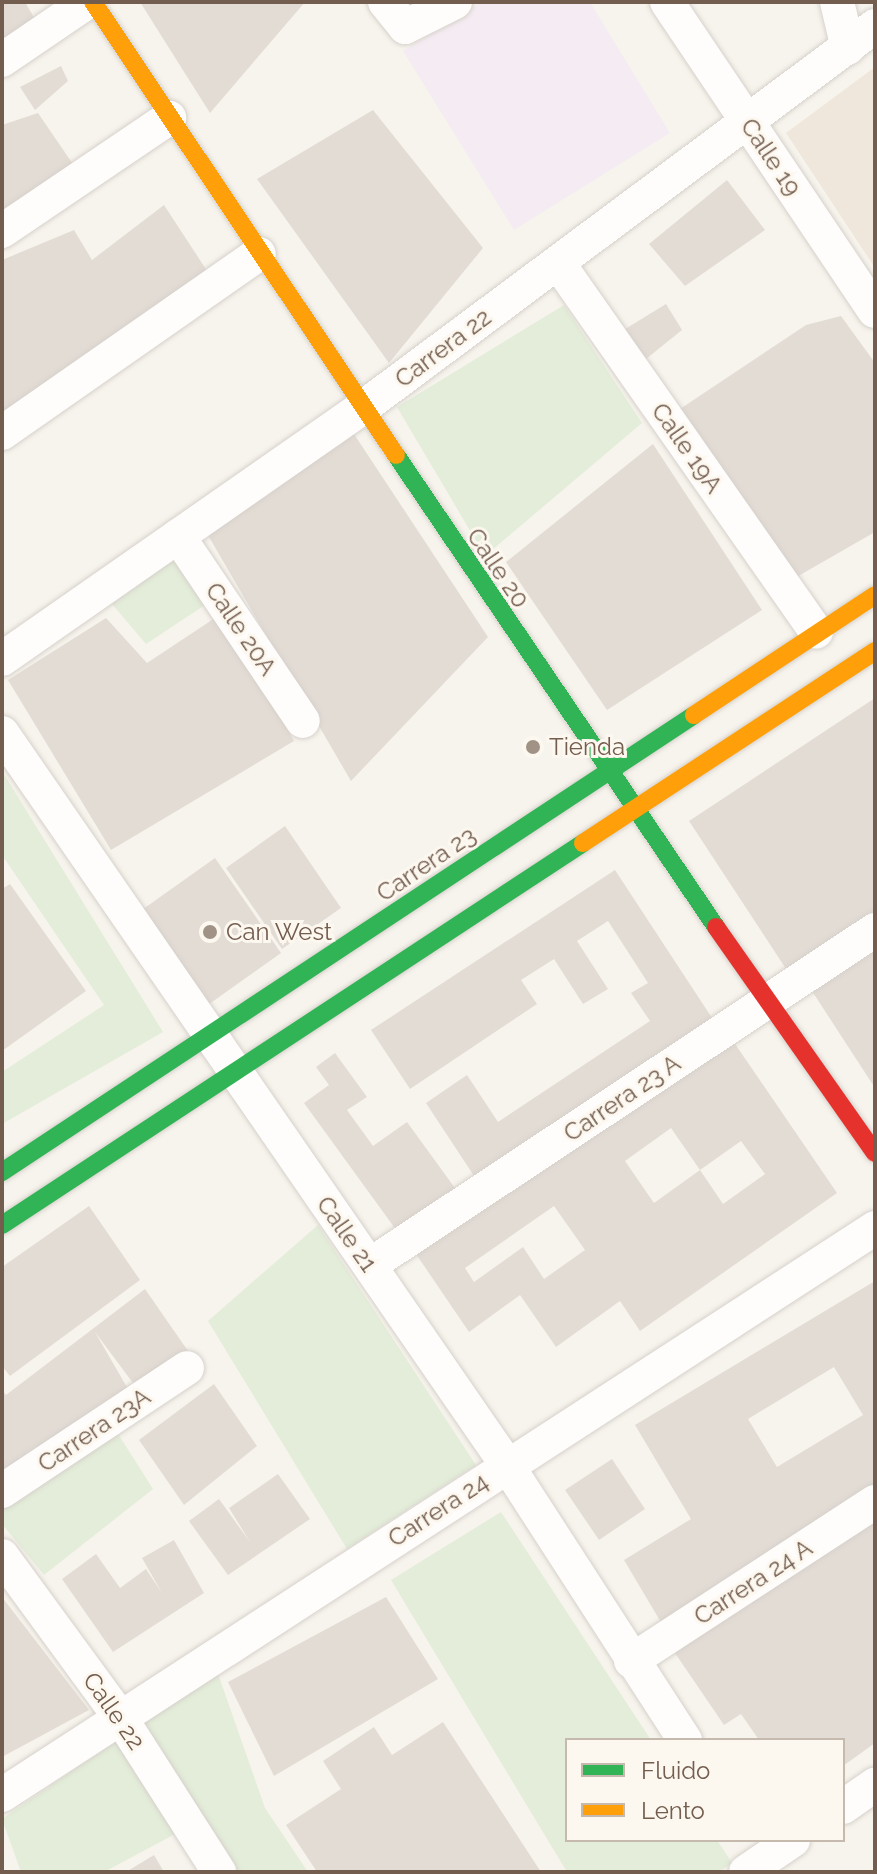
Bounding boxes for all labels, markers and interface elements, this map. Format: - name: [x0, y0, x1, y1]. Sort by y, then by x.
- street label: Calle 19: [735, 113, 807, 201]
- street label: Carrera 22: [389, 303, 497, 393]
- street label: Calle 19A: [646, 397, 728, 499]
- street label: Calle 20: [461, 523, 535, 613]
- street label: Calle 20A: [199, 577, 283, 681]
- place label: Tienda: [549, 733, 625, 761]
- marker: Tienda: [524, 738, 542, 756]
- street label: Carrera 23: [371, 820, 481, 908]
- place label: Can West: [226, 918, 333, 946]
- marker: Can West: [201, 923, 219, 941]
- street label: Carrera 23 A: [558, 1048, 686, 1148]
- street label: Calle 21: [311, 1191, 383, 1277]
- street label: Carrera 23A: [32, 1382, 156, 1478]
- street label: Carrera 24: [383, 1467, 493, 1553]
- street label: Carrera 24 A: [688, 1533, 818, 1631]
- street label: Calle 22: [77, 1667, 151, 1755]
- legend: [565, 1738, 845, 1842]
- text: Fluido: [641, 1756, 710, 1785]
- text: Lento: [641, 1796, 705, 1825]

